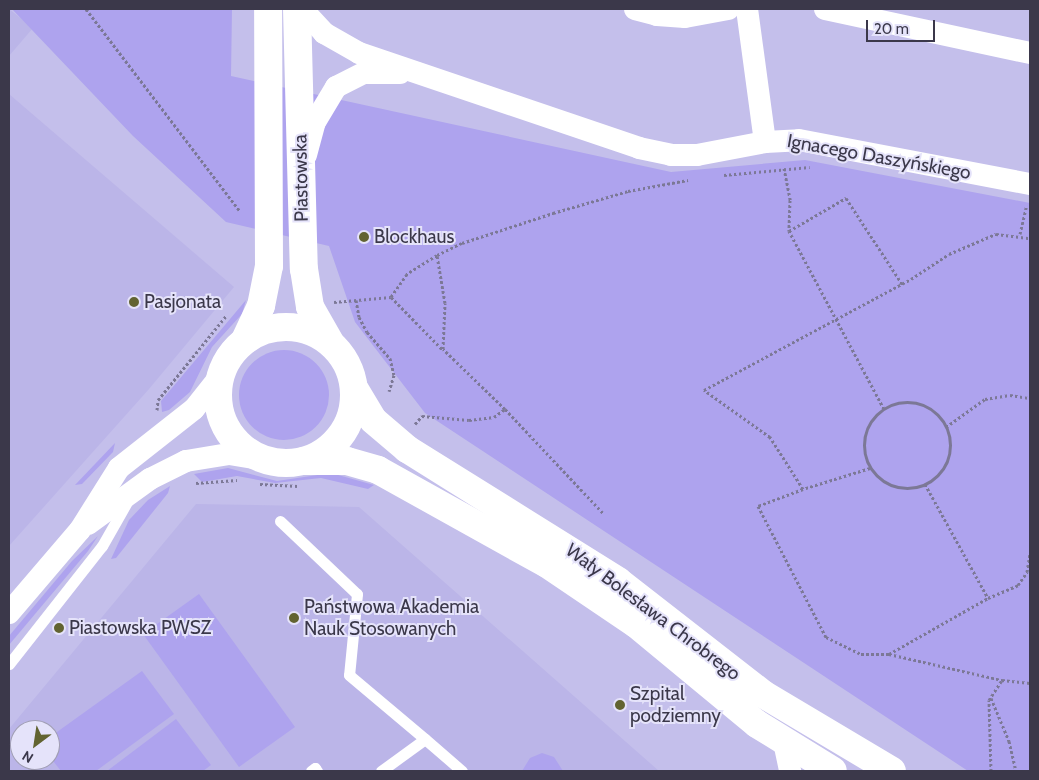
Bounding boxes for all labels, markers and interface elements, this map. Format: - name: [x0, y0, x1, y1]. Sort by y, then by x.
- scale bar: [869, 10, 938, 42]
- text: 20 m: [874, 20, 909, 38]
- street label: Ignacego Daszyńskiego: [785, 130, 973, 184]
- street label: Piastowska: [289, 134, 313, 222]
- place label: Blockhaus: [374, 226, 454, 248]
- marker: Blockhaus: [358, 231, 370, 243]
- place label: Pasjonata: [144, 291, 221, 313]
- marker: Pasjonata: [128, 296, 140, 308]
- street label: Wały Bolesława Chrobrego: [561, 539, 745, 685]
- place label: Państwowa Akademia Nauk Stosowanych: [304, 596, 479, 640]
- marker: Państwowa Akademia Nauk Stosowanych: [288, 612, 300, 624]
- place label: Piastowska PWSZ: [69, 617, 211, 639]
- marker: Piastowska PWSZ: [53, 622, 65, 634]
- place label: Szpital podziemny: [630, 683, 721, 727]
- marker: Szpital podziemny: [614, 699, 626, 711]
- north arrow: [10, 720, 60, 770]
- text: N: [19, 747, 37, 767]

